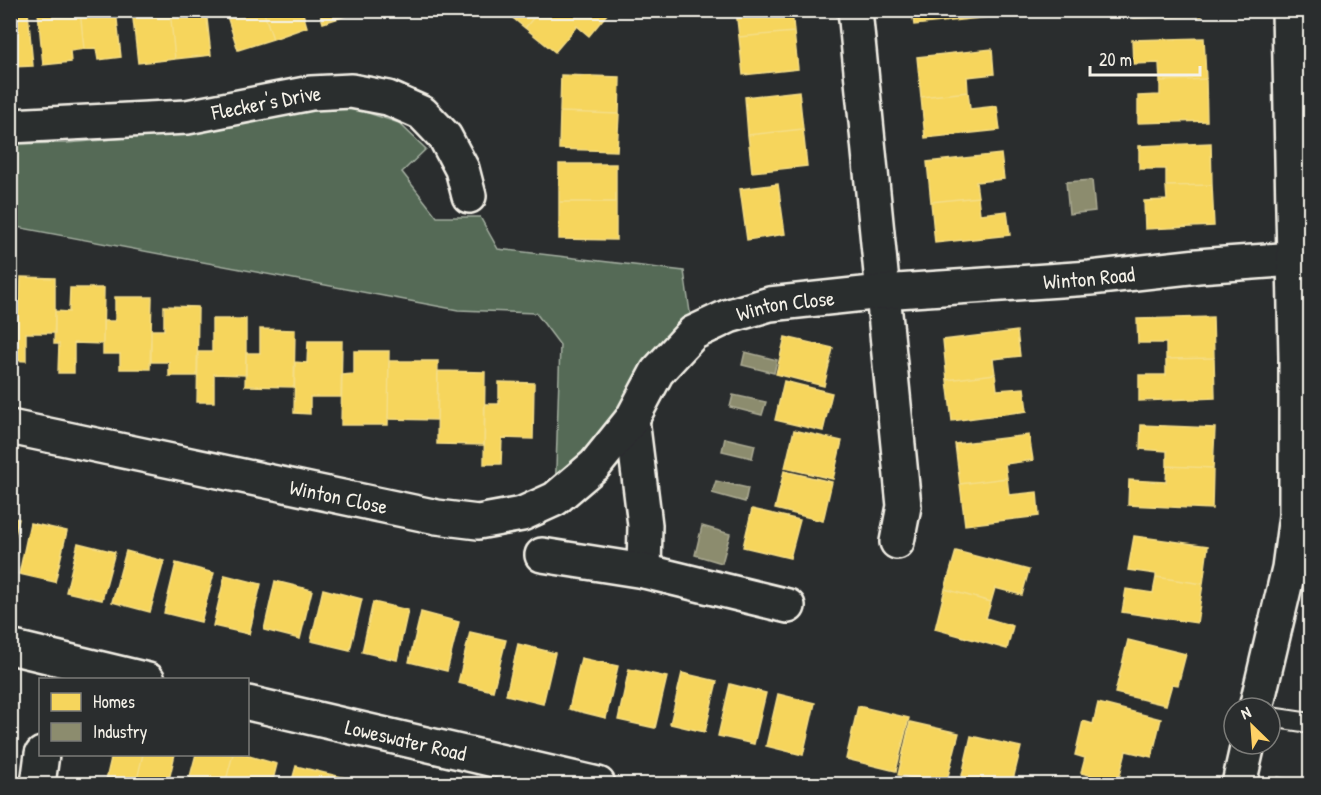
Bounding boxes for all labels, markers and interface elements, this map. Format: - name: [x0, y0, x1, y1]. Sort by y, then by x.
- scale bar: [1090, 39, 1200, 77]
- text: 20 m: [1099, 47, 1132, 72]
- street label: Flecker's Drive: [208, 78, 322, 127]
- street label: Winton Road: [1042, 259, 1136, 296]
- street label: Winton Close: [733, 283, 836, 328]
- street label: Winton Close: [287, 472, 390, 521]
- legend: [39, 678, 249, 756]
- text: Homes: [93, 689, 135, 714]
- north arrow: [1222, 696, 1282, 756]
- text: N: [1237, 700, 1255, 724]
- street label: Loweswater Road: [342, 711, 469, 768]
- text: Industry: [93, 719, 148, 744]

